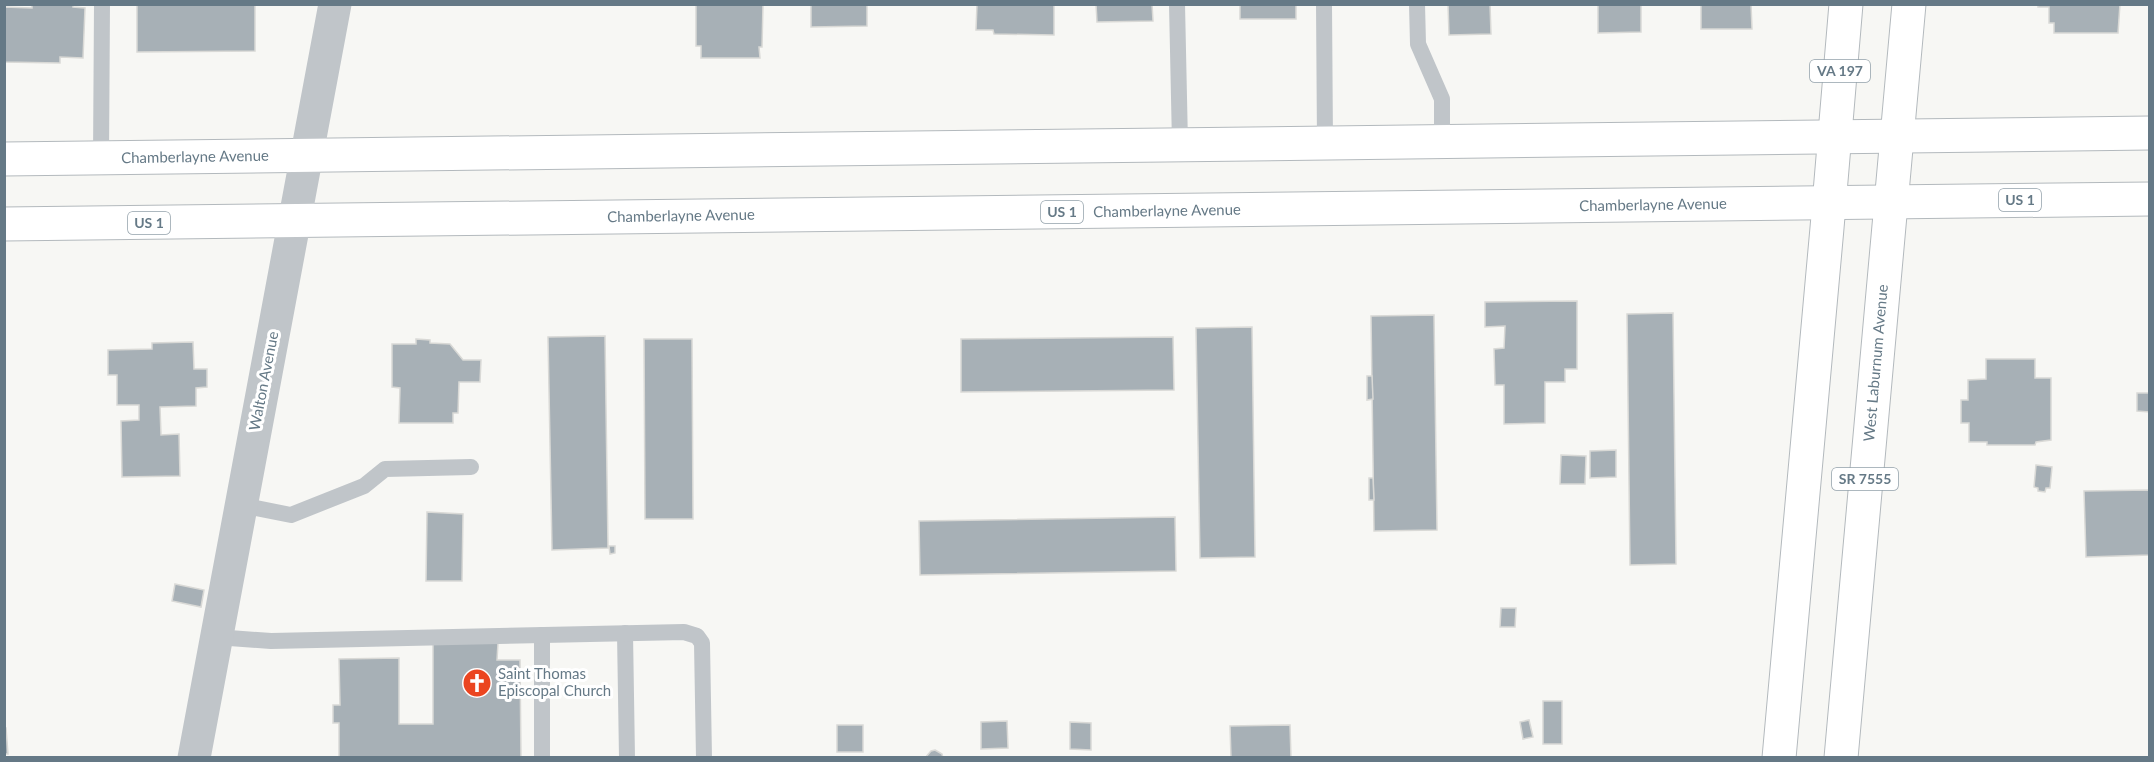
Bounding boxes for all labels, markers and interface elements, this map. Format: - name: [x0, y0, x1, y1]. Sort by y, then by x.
- road number: VA 197: [1810, 60, 1870, 82]
- street label: Chamberlayne Avenue: [121, 146, 269, 166]
- road number: US 1: [1999, 189, 2041, 211]
- street label: Chamberlayne Avenue: [1579, 194, 1727, 214]
- street label: Chamberlayne Avenue: [1093, 200, 1241, 220]
- road number: US 1: [1041, 201, 1083, 223]
- street label: Chamberlayne Avenue: [607, 205, 755, 225]
- road number: US 1: [128, 212, 170, 234]
- street label: West Laburnum Avenue: [1859, 283, 1891, 442]
- street label: Walton Avenue: [245, 329, 281, 432]
- road number: SR 7555: [1832, 468, 1898, 490]
- place label: Saint Thomas Episcopal Church: [498, 664, 611, 699]
- church icon: Saint Thomas Episcopal Church: [461, 667, 493, 699]

